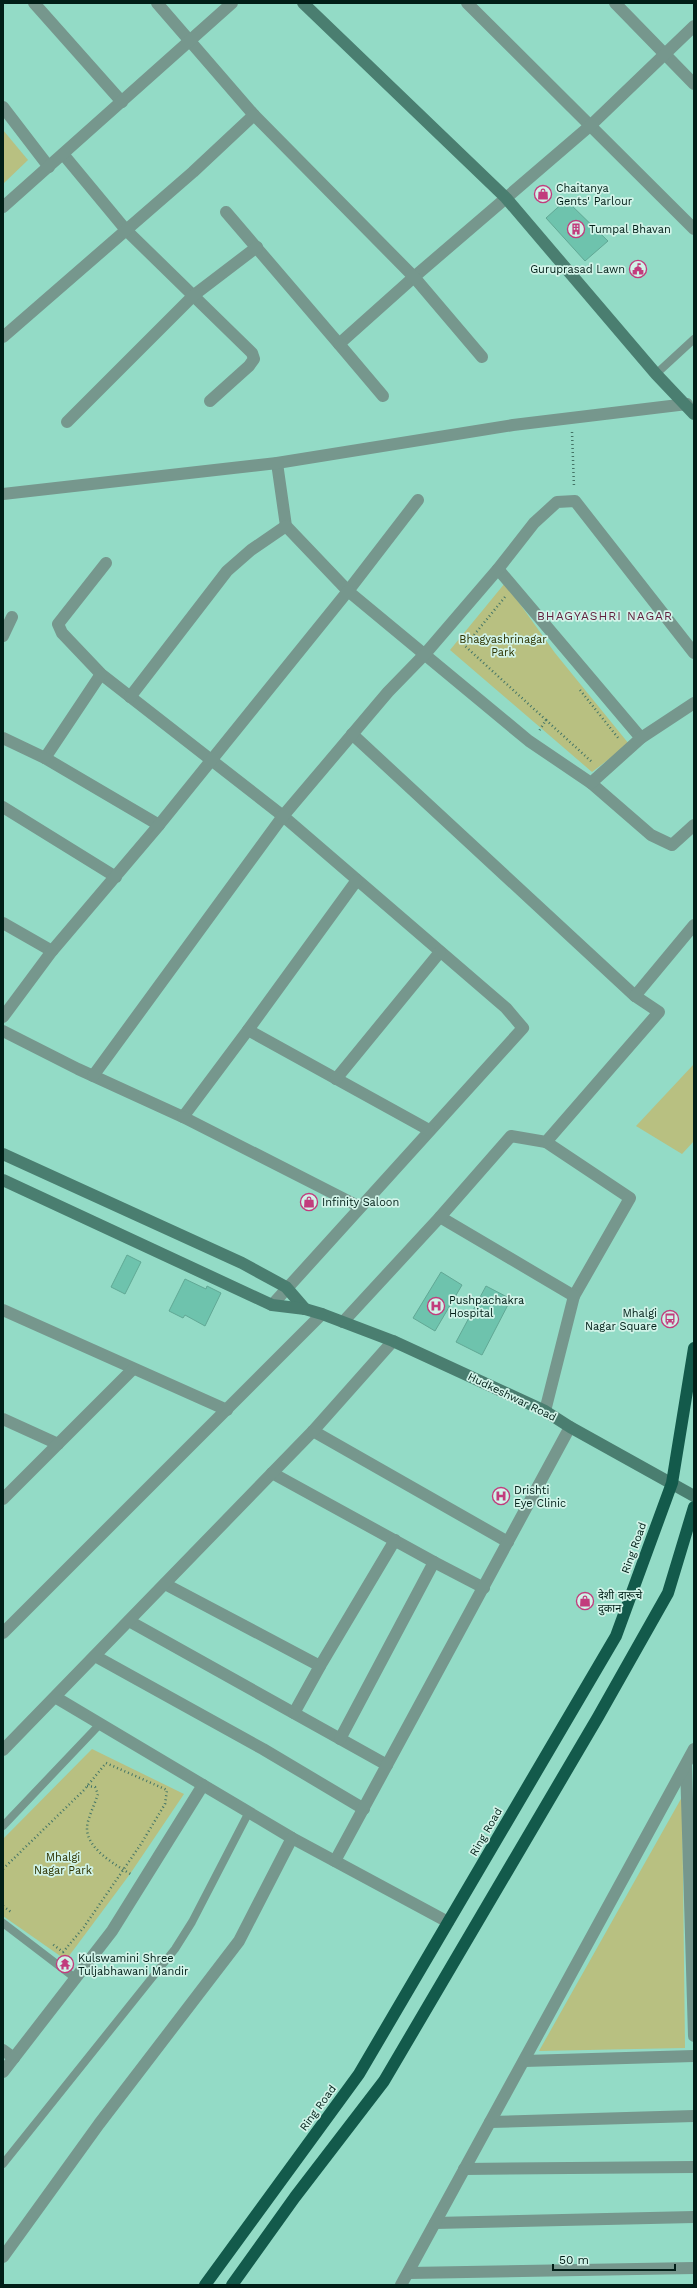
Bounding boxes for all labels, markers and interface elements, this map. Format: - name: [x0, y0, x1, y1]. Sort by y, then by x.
- place label: Chaitanya Gents' Parlour: [556, 182, 633, 208]
- shop icon: Chaitanya Gents' Parlour: [533, 184, 553, 204]
- building icon: Tumpal Bhavan: [566, 219, 586, 239]
- place label: Tumpal Bhavan: [589, 223, 671, 236]
- public building icon: Guruprasad Lawn: [628, 259, 648, 279]
- place label: Guruprasad Lawn: [530, 263, 625, 276]
- district label: BHAGYASHRI NAGAR: [537, 609, 673, 623]
- park label: Bhagyashrinagar Park: [459, 633, 547, 659]
- shop icon: Infinity Saloon: [299, 1192, 319, 1212]
- place label: Infinity Saloon: [322, 1196, 399, 1209]
- place label: Pushpachakra Hospital: [449, 1294, 524, 1320]
- hospital icon: Pushpachakra Hospital: [426, 1296, 446, 1316]
- place label: Mhalgi Nagar Square: [585, 1307, 657, 1333]
- bus stop icon: Mhalgi Nagar Square: [660, 1309, 680, 1329]
- street label: Hudkeshwar Road: [466, 1370, 558, 1424]
- place label: Drishti Eye Clinic: [514, 1484, 566, 1510]
- hospital icon: Drishti Eye Clinic: [491, 1486, 511, 1506]
- street label: Ring Road: [619, 1521, 649, 1575]
- place label: देशी दारूचे दुकान: [598, 1589, 643, 1616]
- shop icon: देशी दारूचे दुकान: [575, 1591, 595, 1611]
- street label: Ring Road: [467, 1806, 505, 1858]
- park label: Mhalgi Nagar Park: [34, 1851, 92, 1877]
- place label: Kulswamini Shree Tuljabhawani Mandir: [78, 1952, 189, 1978]
- temple icon: Kulswamini Shree Tuljabhawani Mandir: [55, 1954, 75, 1974]
- street label: Ring Road: [297, 2083, 339, 2133]
- scale bar: [553, 2246, 675, 2272]
- text: 50 m: [559, 2253, 589, 2267]

